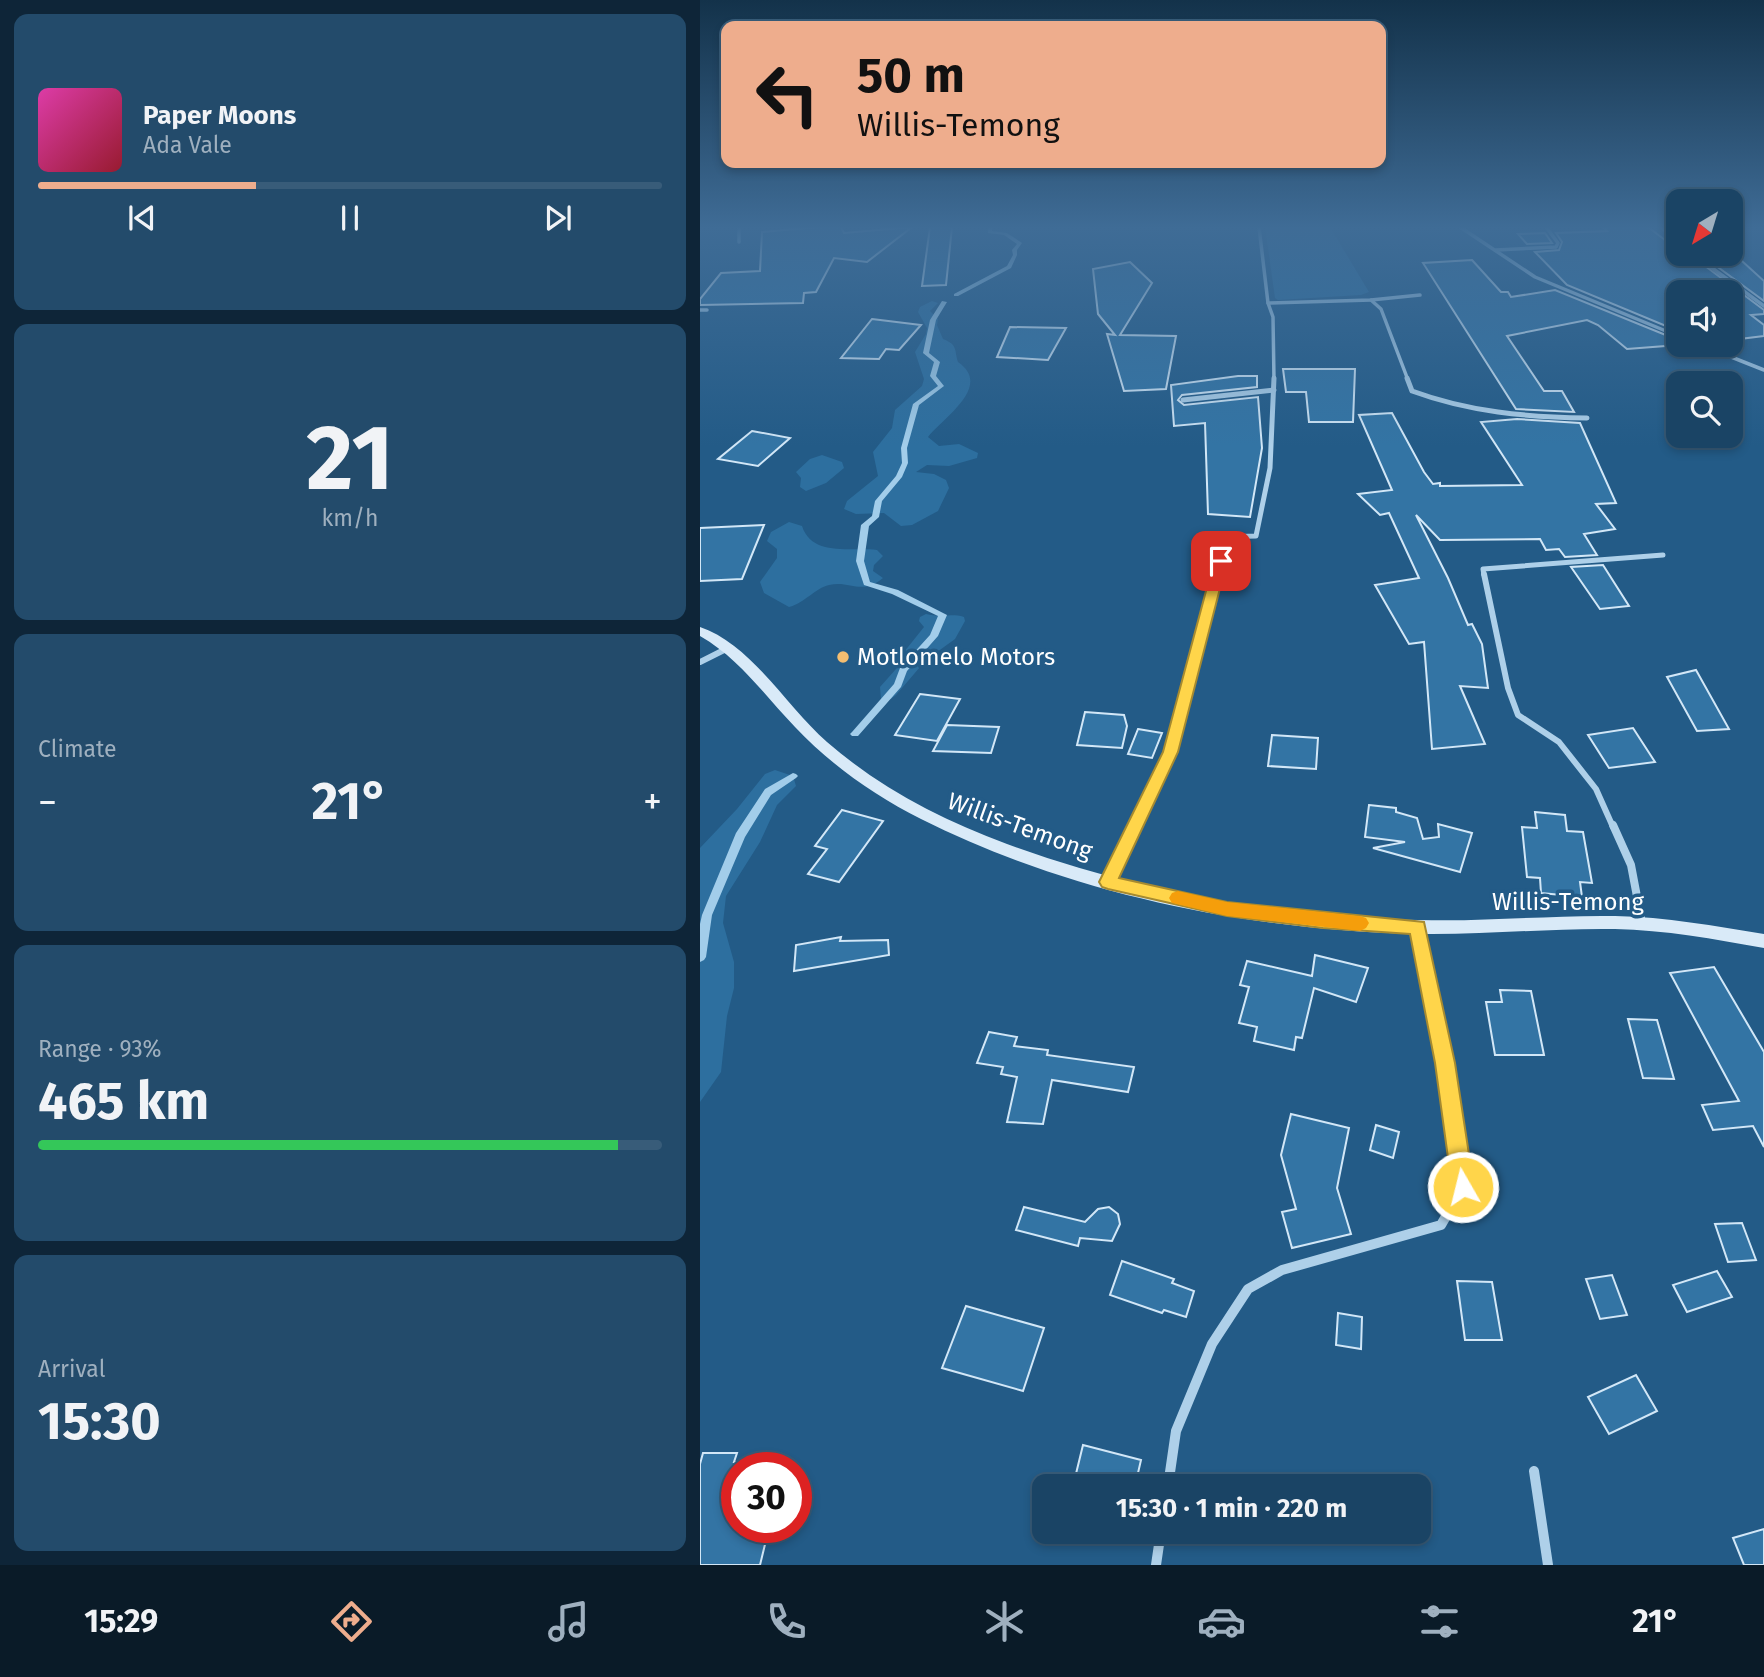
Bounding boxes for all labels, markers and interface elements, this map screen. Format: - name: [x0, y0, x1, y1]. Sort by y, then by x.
- text: 50 m: [857, 46, 965, 105]
- icon: left: [742, 49, 833, 140]
- text: Paper Moons: [143, 100, 296, 131]
- text: Willis-Temong: [857, 106, 1060, 144]
- text: Ada Vale: [143, 131, 232, 159]
- north arrow: [1666, 189, 1743, 266]
- map controls: [1666, 189, 1743, 448]
- icon: previous: [123, 199, 161, 237]
- icon: pause: [331, 199, 369, 237]
- icon: next: [539, 199, 577, 237]
- button: sound: [1666, 280, 1743, 357]
- button: search: [1666, 371, 1743, 448]
- text: 21: [306, 404, 394, 513]
- text: km/h: [322, 504, 378, 532]
- pin: [1191, 531, 1251, 591]
- icon: arrive: [1202, 542, 1240, 580]
- place label: Motlomelo Motors: [857, 643, 1055, 671]
- marker: Motlomelo Motors: [835, 649, 851, 665]
- text: Climate: [38, 735, 117, 763]
- text: 21°: [312, 770, 389, 833]
- text: −: [38, 779, 57, 825]
- text: +: [643, 779, 662, 825]
- street label: Willis-Temong: [944, 787, 1097, 865]
- street label: Willis-Temong: [1492, 888, 1645, 916]
- text: Range · 93%: [38, 1035, 162, 1063]
- text: 465 km: [38, 1070, 209, 1133]
- position arrow: [1426, 1150, 1500, 1224]
- text: Arrival: [38, 1355, 105, 1383]
- text: 15:30: [38, 1390, 161, 1453]
- speed limit sign: 30: [721, 1452, 812, 1543]
- text: 15:30 · 1 min · 220 m: [1116, 1493, 1347, 1524]
- icon: directions: [327, 1597, 376, 1646]
- icon: music: [544, 1597, 593, 1646]
- icon: phone: [762, 1597, 811, 1646]
- icon: climate: [980, 1597, 1029, 1646]
- icon: car: [1197, 1597, 1246, 1646]
- icon: filters: [1415, 1597, 1464, 1646]
- text: 15:29: [84, 1602, 158, 1640]
- text: 21°: [1632, 1602, 1680, 1640]

